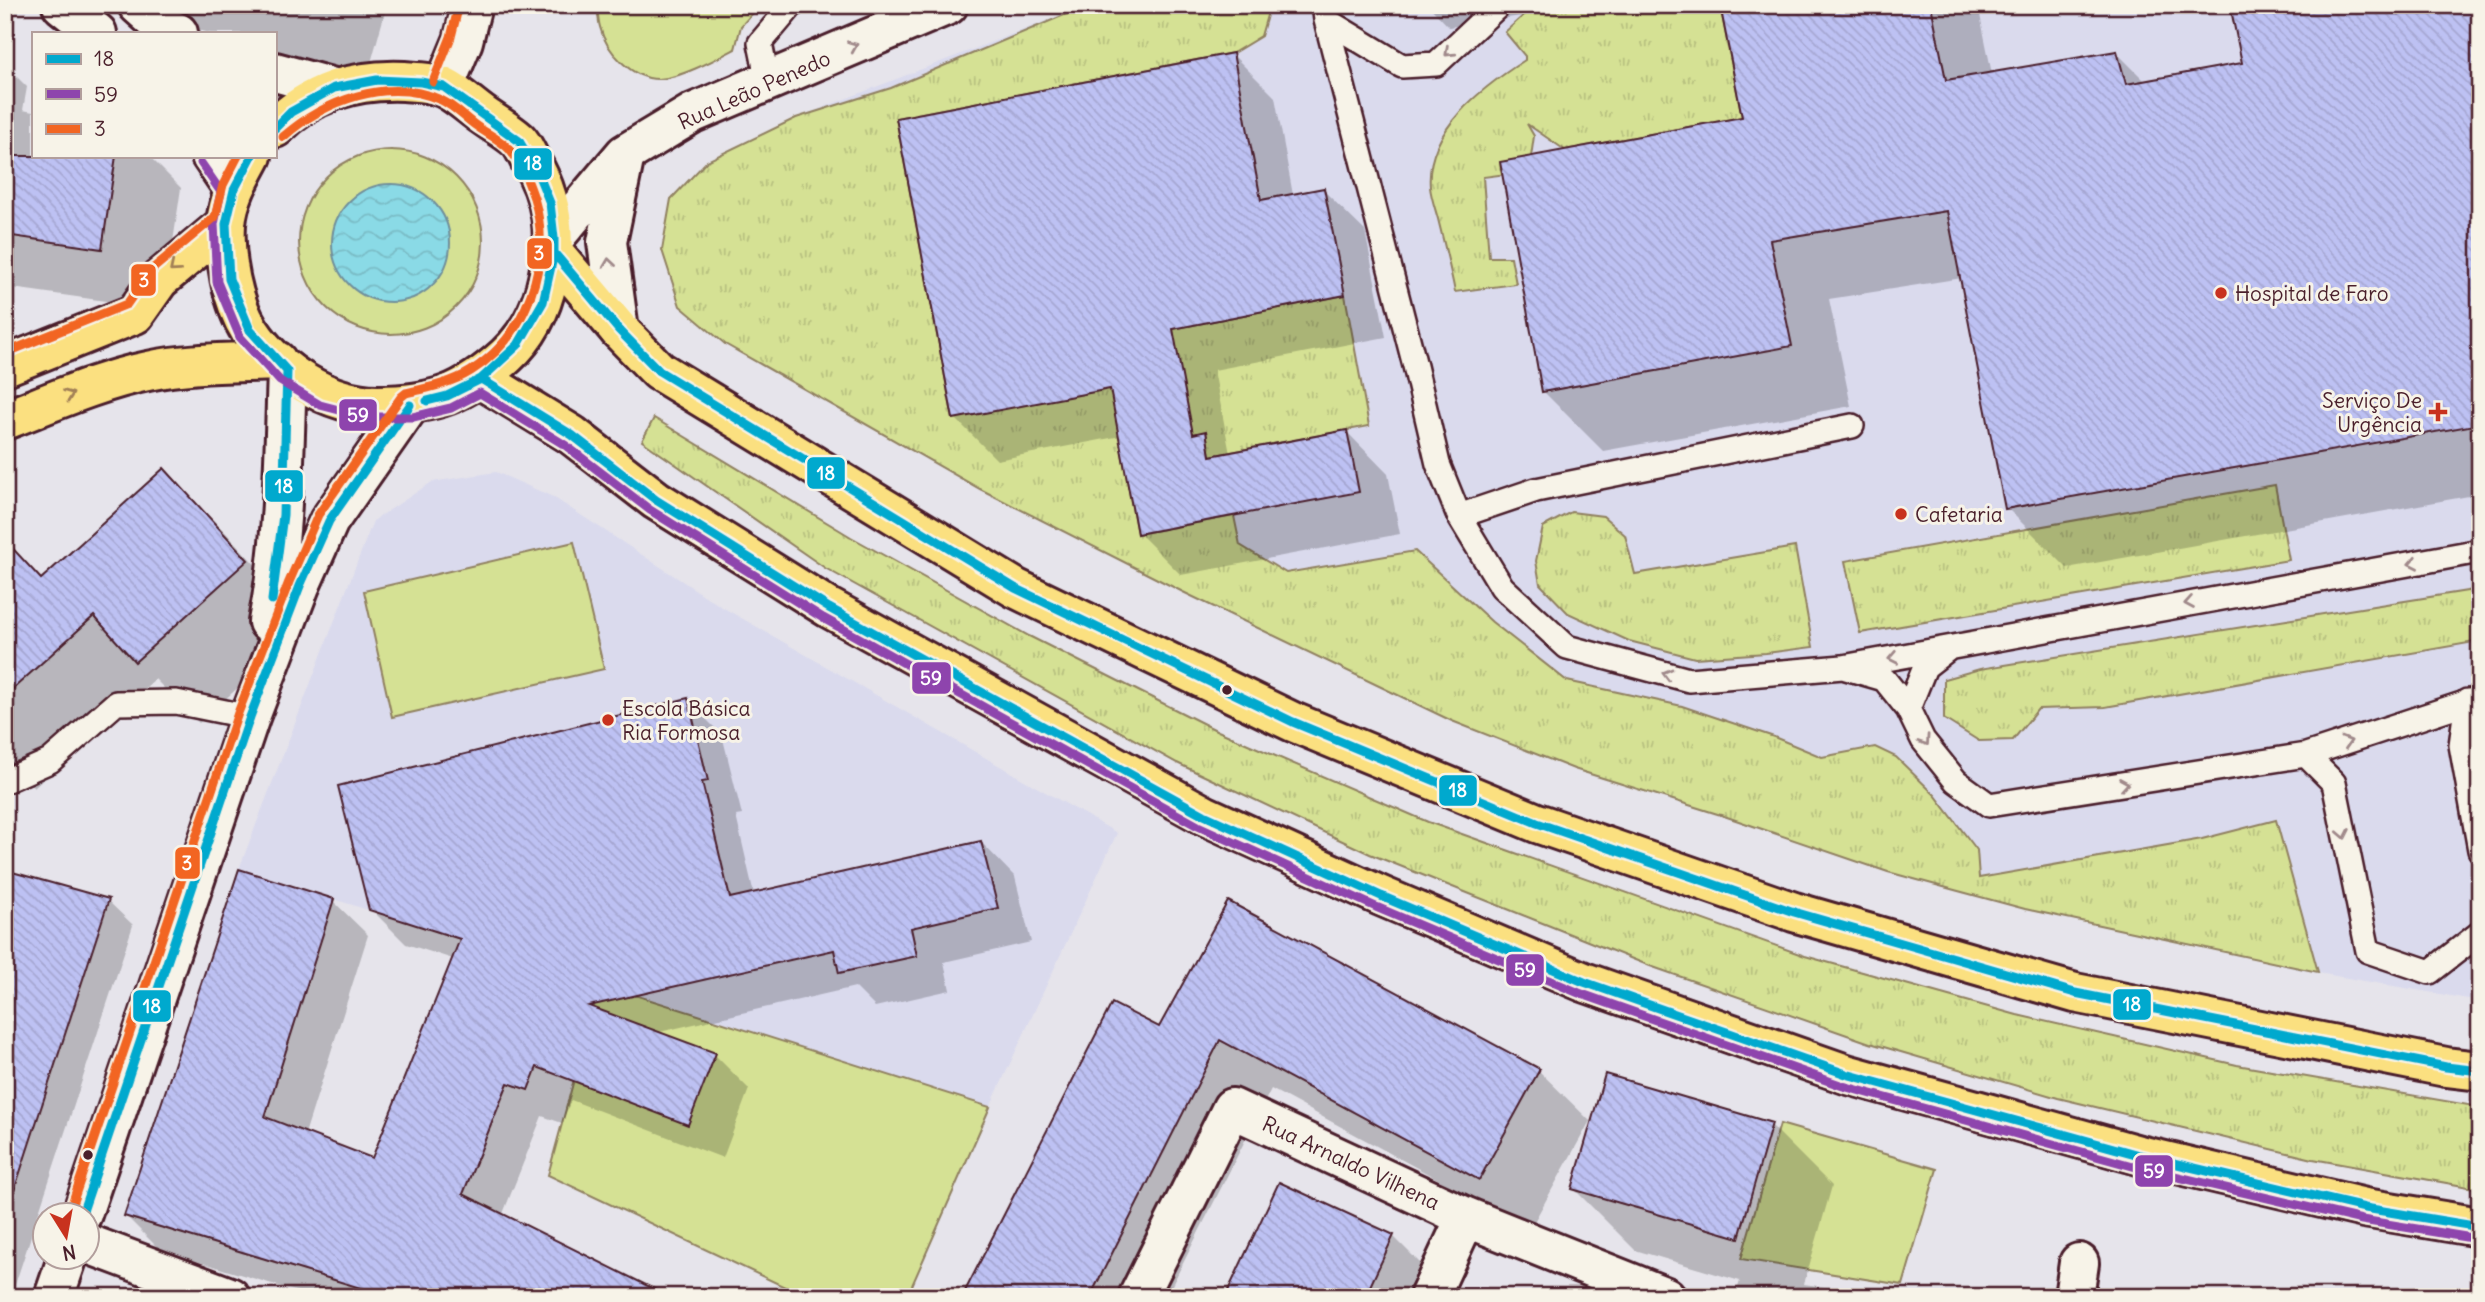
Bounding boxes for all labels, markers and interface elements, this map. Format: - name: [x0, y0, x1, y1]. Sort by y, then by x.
- legend: [32, 32, 276, 158]
- one-way arrow: [845, 40, 858, 54]
- one-way arrow: [1444, 43, 1457, 56]
- street label: Rua Leão Penedo: [674, 44, 834, 136]
- text: 18: [94, 45, 114, 72]
- text: 59: [94, 81, 118, 108]
- text: 3: [94, 115, 106, 142]
- line badge: 18: [513, 147, 553, 181]
- text: 18: [524, 151, 542, 175]
- line badge: 3: [526, 237, 553, 270]
- text: 3: [534, 241, 544, 265]
- one-way arrow: [602, 257, 617, 269]
- one-way arrow: [169, 259, 182, 272]
- line badge: 3: [130, 263, 157, 297]
- text: 3: [139, 268, 149, 292]
- place label: Hospital de Faro: [2235, 280, 2389, 307]
- marker: Hospital de Faro: [2213, 285, 2229, 301]
- place label: Serviço De Urgência: [2322, 387, 2422, 438]
- one-way arrow: [62, 390, 74, 404]
- line badge: 59: [338, 398, 378, 432]
- marker: Serviço De Urgência: [2428, 402, 2448, 422]
- text: 59: [347, 403, 369, 427]
- line badge: 18: [806, 456, 846, 490]
- text: 18: [817, 461, 835, 485]
- line badge: 18: [264, 469, 304, 503]
- text: 18: [275, 474, 293, 498]
- place label: Cafetaria: [1915, 501, 2003, 528]
- marker: Cafetaria: [1893, 506, 1909, 522]
- one-way arrow: [2407, 555, 2418, 570]
- one-way arrow: [2183, 595, 2195, 610]
- one-way arrow: [1887, 649, 1899, 664]
- line badge: 59: [911, 661, 952, 695]
- text: 59: [920, 666, 942, 690]
- one-way arrow: [1661, 667, 1673, 682]
- unlabelled marker: [1220, 683, 1234, 697]
- place label: Escola Básica Ria Formosa: [622, 695, 750, 746]
- marker: Escola Básica Ria Formosa: [600, 712, 616, 728]
- one-way arrow: [1917, 733, 1930, 746]
- one-way arrow: [2341, 735, 2353, 750]
- line badge: 18: [1438, 774, 1478, 807]
- one-way arrow: [2118, 776, 2130, 791]
- text: 18: [1449, 778, 1467, 802]
- one-way arrow: [2336, 828, 2351, 840]
- line badge: 3: [174, 846, 201, 880]
- text: 3: [182, 851, 192, 875]
- line badge: 59: [1505, 953, 1545, 987]
- text: 59: [1514, 958, 1536, 982]
- line badge: 18: [2112, 988, 2152, 1021]
- line badge: 18: [132, 989, 172, 1023]
- text: 18: [2123, 992, 2141, 1016]
- text: 18: [143, 994, 161, 1018]
- street label: Rua Arnaldo Vilhena: [1258, 1110, 1444, 1216]
- unlabelled marker: [81, 1148, 95, 1162]
- line badge: 59: [2134, 1154, 2174, 1188]
- text: 59: [2143, 1159, 2165, 1183]
- north arrow: [32, 1200, 102, 1270]
- text: N: [61, 1240, 78, 1266]

